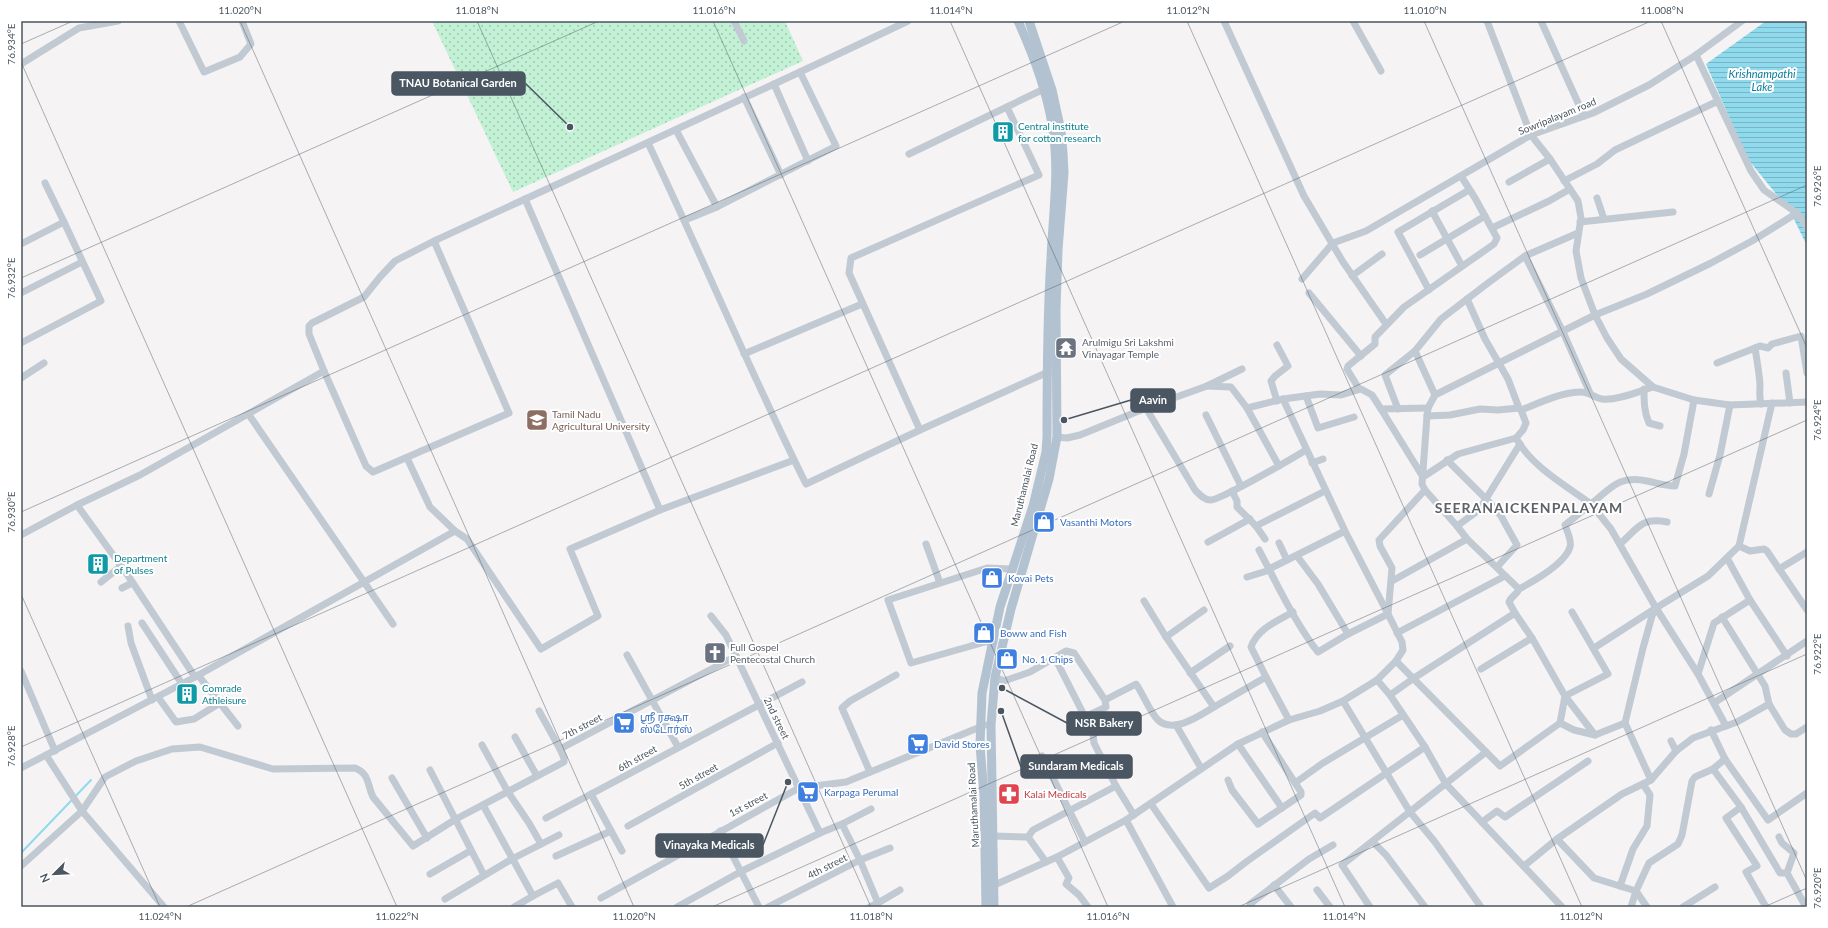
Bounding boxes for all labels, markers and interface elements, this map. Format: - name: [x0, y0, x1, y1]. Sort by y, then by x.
- text: 11.020°N: [218, 4, 262, 16]
- text: 11.018°N: [455, 4, 499, 16]
- text: 11.016°N: [692, 4, 736, 16]
- text: 11.014°N: [929, 4, 973, 16]
- text: 11.012°N: [1166, 4, 1210, 16]
- text: 11.010°N: [1403, 4, 1447, 16]
- text: 11.008°N: [1640, 4, 1684, 16]
- text: 76.934°E: [5, 23, 17, 65]
- water label: Krishnampathi Lake: [1728, 67, 1796, 93]
- callout: TNAU Botanical Garden: [392, 72, 525, 95]
- text: TNAU Botanical Garden: [399, 76, 517, 89]
- street label: Sowripalayam road: [1516, 95, 1598, 137]
- building icon: Central institute for cotton research: [990, 119, 1016, 145]
- place label: Central institute for cotton research: [1018, 120, 1101, 144]
- text: 76.926°E: [1811, 165, 1823, 207]
- text: 76.932°E: [5, 257, 17, 299]
- temple icon: Arulmigu Sri Lakshmi Vinayagar Temple: [1053, 335, 1079, 361]
- place label: Arulmigu Sri Lakshmi Vinayagar Temple: [1082, 336, 1174, 360]
- callout: Aavin: [1131, 389, 1175, 412]
- text: Aavin: [1138, 393, 1167, 406]
- text: 76.924°E: [1811, 399, 1823, 441]
- school or university icon: Tamil Nadu Agricultural University: [524, 407, 550, 433]
- place label: Tamil Nadu Agricultural University: [552, 408, 651, 432]
- street label: Maruthamalai Road: [1008, 442, 1040, 528]
- text: 76.930°E: [5, 491, 17, 533]
- district label: SEERANAICKENPALAYAM: [1435, 499, 1623, 516]
- shop icon: Vasanthi Motors: [1031, 509, 1057, 535]
- place label: Vasanthi Motors: [1060, 516, 1132, 528]
- building icon: Department of Pulses: [85, 551, 111, 577]
- place label: Department of Pulses: [114, 552, 168, 576]
- shop icon: Kovai Pets: [979, 565, 1005, 591]
- place label: Kovai Pets: [1008, 572, 1054, 584]
- shop icon: Boww and Fish: [971, 620, 997, 646]
- place label: Boww and Fish: [1000, 627, 1067, 639]
- text: 76.922°E: [1811, 633, 1823, 675]
- church icon: Full Gospel Pentecostal Church: [702, 640, 728, 666]
- place label: Full Gospel Pentecostal Church: [730, 641, 815, 665]
- shop icon: No. 1 Chips: [994, 646, 1020, 672]
- place label: No. 1 Chips: [1022, 653, 1073, 665]
- building icon: Comrade Athleisure: [174, 681, 200, 707]
- place label: Comrade Athleisure: [202, 682, 246, 706]
- street label: 2nd street: [762, 695, 792, 741]
- street label: 7th street: [560, 710, 604, 741]
- supermarket icon: ஶ்ரீ ரக்ஷா ஸ்டோர்ஸ்: [611, 710, 637, 736]
- place label: ஶ்ரீ ரக்ஷா ஸ்டோர்ஸ்: [640, 711, 692, 736]
- callout: NSR Bakery: [1067, 712, 1141, 735]
- text: NSR Bakery: [1075, 716, 1133, 729]
- text: 76.928°E: [5, 725, 17, 767]
- supermarket icon: David Stores: [905, 731, 931, 757]
- place label: David Stores: [934, 738, 990, 750]
- street label: 6th street: [615, 742, 659, 774]
- callout: Sundaram Medicals: [1021, 755, 1132, 778]
- text: Sundaram Medicals: [1028, 759, 1124, 772]
- street label: 5th street: [676, 760, 720, 792]
- street label: Maruthamalai Road: [965, 762, 981, 848]
- supermarket icon: Karpaga Perumal: [795, 779, 821, 805]
- pharmacy icon: Kalai Medicals: [996, 781, 1022, 807]
- place label: Karpaga Perumal: [824, 786, 898, 798]
- place label: Kalai Medicals: [1024, 788, 1087, 800]
- street label: 1st street: [727, 789, 770, 819]
- callout: Vinayaka Medicals: [656, 834, 763, 857]
- text: Vinayaka Medicals: [662, 838, 755, 851]
- street label: 4th street: [805, 851, 849, 881]
- north arrow: [34, 854, 74, 894]
- text: 76.920°E: [1811, 867, 1823, 909]
- text: N: [37, 872, 52, 885]
- text: 11.024°N: [138, 910, 182, 922]
- text: 11.022°N: [375, 910, 419, 922]
- text: 11.020°N: [612, 910, 656, 922]
- text: 11.018°N: [849, 910, 893, 922]
- text: 11.016°N: [1086, 910, 1130, 922]
- text: 11.014°N: [1322, 910, 1366, 922]
- text: 11.012°N: [1559, 910, 1603, 922]

